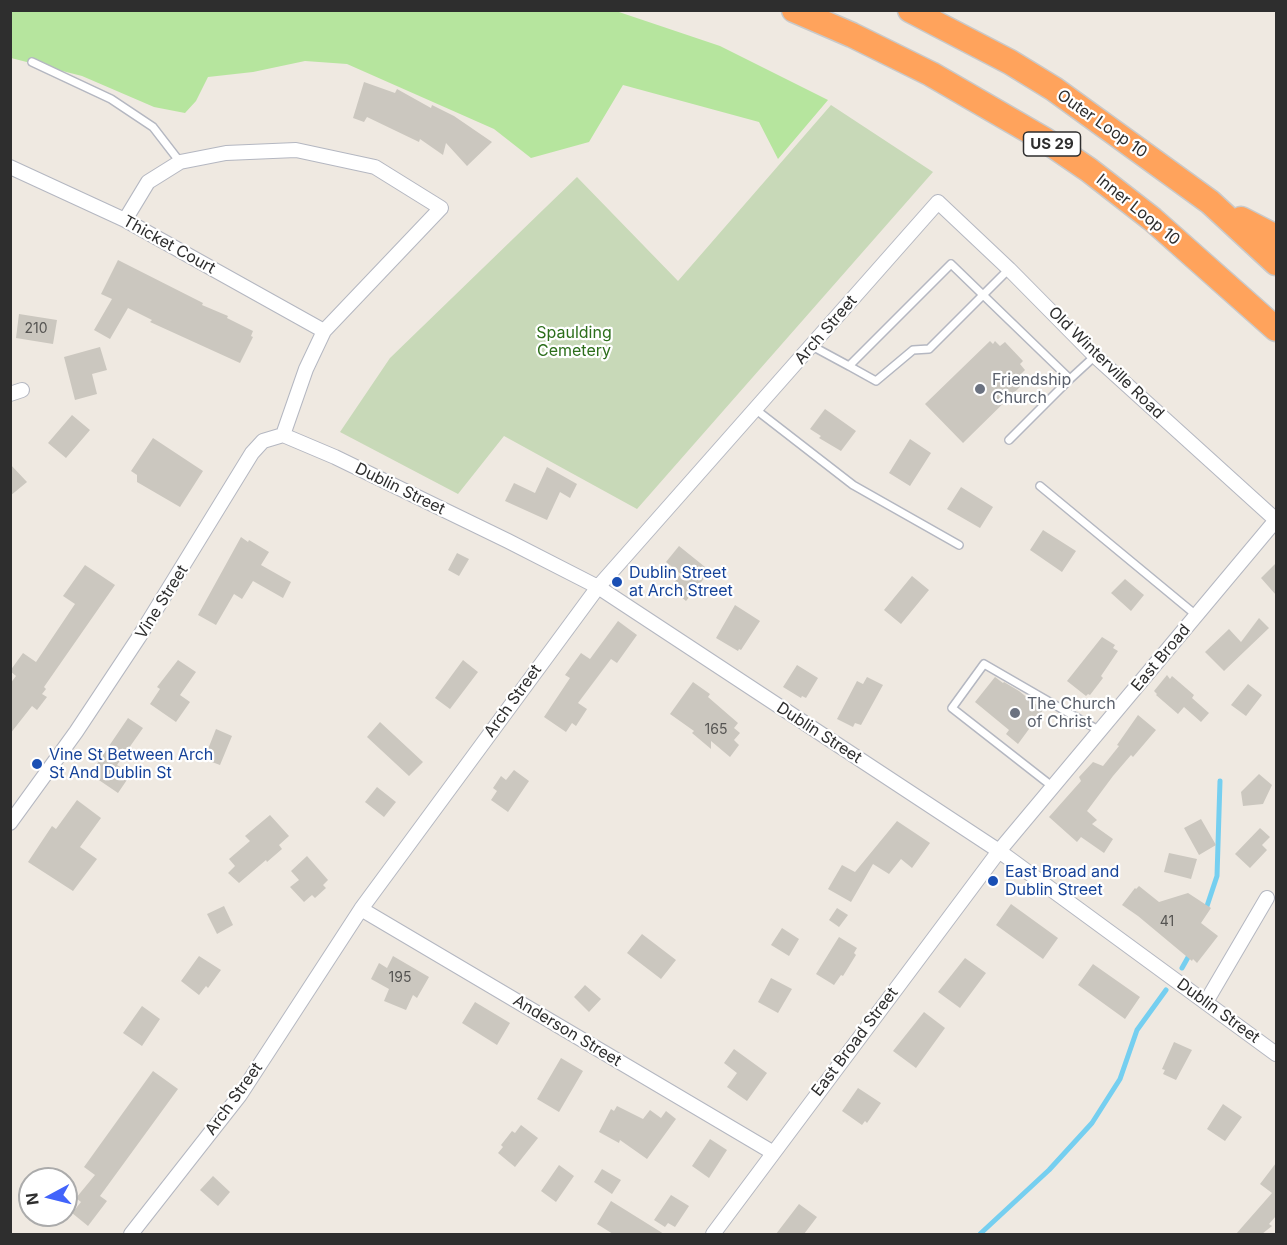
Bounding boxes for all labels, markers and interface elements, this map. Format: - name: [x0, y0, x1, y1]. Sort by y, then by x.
- street label: Outer Loop 10: [1053, 86, 1151, 162]
- road number: US 29: [1024, 132, 1080, 156]
- street label: Inner Loop 10: [1092, 170, 1184, 250]
- street label: Thicket Court: [120, 212, 218, 278]
- street label: Arch Street: [791, 292, 861, 368]
- street label: Old Winterville Road: [1044, 303, 1168, 423]
- house number: 210: [24, 321, 48, 337]
- park label: Spaulding Cemetery: [536, 323, 612, 361]
- place label: Friendship Church: [992, 370, 1071, 408]
- marker: Friendship Church: [973, 382, 987, 396]
- street label: Dublin Street: [352, 459, 448, 519]
- street label: Vine Street: [132, 562, 192, 642]
- place label: Dublin Street at Arch Street: [629, 563, 733, 601]
- marker: Dublin Street at Arch Street: [610, 575, 624, 589]
- street label: East Broad: [1127, 621, 1195, 695]
- street label: Arch Street: [480, 661, 546, 741]
- place label: The Church of Christ: [1027, 694, 1116, 732]
- street label: Dublin Street: [773, 698, 865, 768]
- marker: The Church of Christ: [1008, 706, 1022, 720]
- house number: 165: [705, 722, 727, 738]
- place label: Vine St Between Arch St And Dublin St: [49, 745, 213, 783]
- marker: Vine St Between Arch St And Dublin St: [30, 757, 44, 771]
- place label: East Broad and Dublin Street: [1005, 862, 1119, 900]
- marker: East Broad and Dublin Street: [986, 874, 1000, 888]
- house number: 41: [1160, 914, 1174, 930]
- house number: 195: [389, 970, 411, 986]
- street label: Dublin Street: [1173, 975, 1263, 1047]
- street label: East Broad Street: [808, 984, 902, 1100]
- street label: Anderson Street: [509, 991, 625, 1071]
- street label: Arch Street: [201, 1059, 267, 1139]
- north arrow: [18, 1167, 78, 1227]
- text: N: [21, 1192, 43, 1206]

